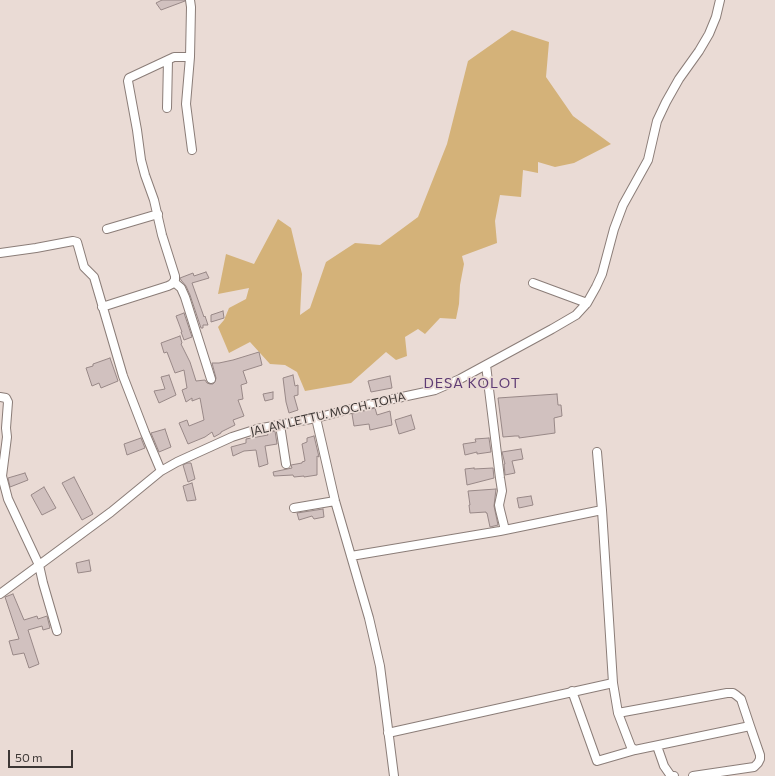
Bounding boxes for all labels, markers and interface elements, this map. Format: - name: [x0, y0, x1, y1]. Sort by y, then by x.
- district label: DESA KOLOT: [423, 375, 521, 391]
- street label: JALAN LETTU. MOCH. TOHA: [249, 389, 407, 439]
- scale bar: [10, 742, 75, 768]
- text: 50 m: [15, 750, 43, 764]

